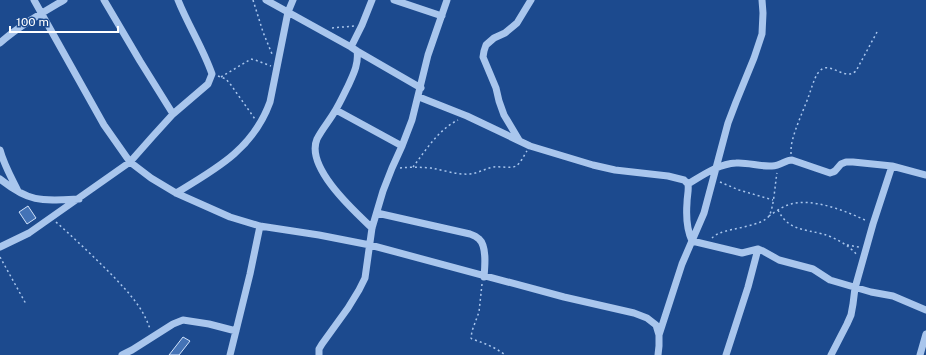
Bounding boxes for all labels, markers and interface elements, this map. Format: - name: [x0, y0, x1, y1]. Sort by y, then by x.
- scale bar: [10, 8, 118, 34]
- text: 100 m: [16, 15, 49, 29]

